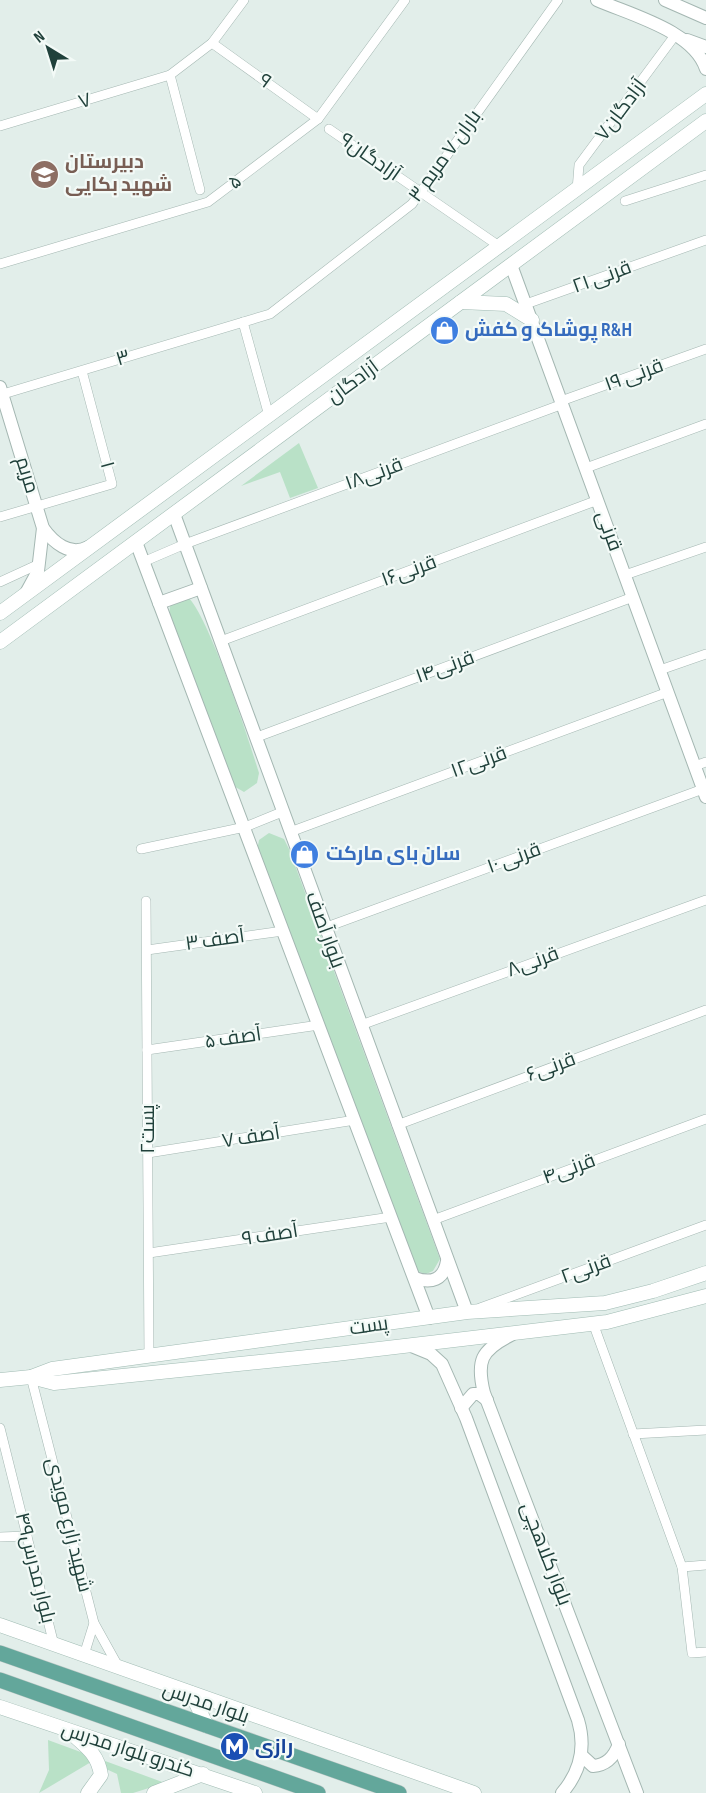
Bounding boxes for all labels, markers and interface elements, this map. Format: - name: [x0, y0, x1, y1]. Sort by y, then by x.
- north arrow: [18, 18, 78, 78]
- text: N: [30, 27, 49, 47]
- street label: ۹: [254, 68, 276, 94]
- street label: آزادگان۷: [590, 74, 652, 146]
- street label: ۷: [76, 88, 94, 114]
- street label: باران ۷ مریم ۳: [404, 105, 487, 207]
- street label: آزادگان۹: [335, 127, 406, 187]
- place label: دبیرستان شهید بکایی: [65, 150, 172, 197]
- school or university icon: دبیرستان شهید بکایی: [28, 158, 60, 190]
- street label: ۵: [223, 169, 247, 195]
- street label: قرنی ۲۱: [569, 255, 635, 299]
- shop icon: پوشاک و کفش R&H: [428, 314, 460, 346]
- place label: پوشاک و کفش R&H: [465, 318, 632, 343]
- street label: ۳: [113, 345, 133, 371]
- street label: قرنی ۱۹: [601, 353, 667, 397]
- street label: آزادگان: [322, 355, 384, 409]
- street label: قرنی۱۸: [342, 452, 406, 496]
- street label: مریم: [9, 454, 44, 497]
- street label: ۱: [95, 459, 119, 471]
- street label: قرنی: [591, 508, 627, 554]
- street label: قرنی۱۶: [378, 550, 440, 592]
- street label: قرنی۱۴: [412, 645, 478, 689]
- street label: قرنی۱۲: [448, 741, 510, 783]
- street label: ۱۰ قرنی: [484, 837, 544, 879]
- shop icon: سان بای مارکت: [289, 838, 321, 870]
- place label: سان بای مارکت: [326, 842, 460, 866]
- street label: بلوار آصف: [300, 888, 350, 972]
- street label: ۳ آصف: [184, 924, 247, 956]
- street label: قرنی۸: [504, 942, 562, 982]
- street label: ۵ آصف: [203, 1022, 263, 1054]
- street label: قرنی۶: [523, 1047, 579, 1087]
- street label: پست۲: [136, 1104, 160, 1154]
- street label: ۷ آصف: [220, 1120, 282, 1153]
- street label: قرنی۴: [539, 1148, 599, 1190]
- street label: ۹ آصف: [240, 1219, 300, 1251]
- street label: قرنی۲: [558, 1249, 614, 1289]
- street label: پست: [348, 1311, 391, 1341]
- street label: شهید زارع مویدی: [40, 1455, 97, 1595]
- street label: بلوار کلاهچی: [515, 1499, 577, 1609]
- street label: بلوار مدرس۴۹: [10, 1510, 60, 1626]
- street label: بلوار مدرس: [160, 1677, 252, 1729]
- street label: کندرو بلوار مدرس: [59, 1717, 197, 1783]
- metro station icon: رازی: [218, 1731, 250, 1763]
- place label: رازی: [255, 1735, 293, 1759]

